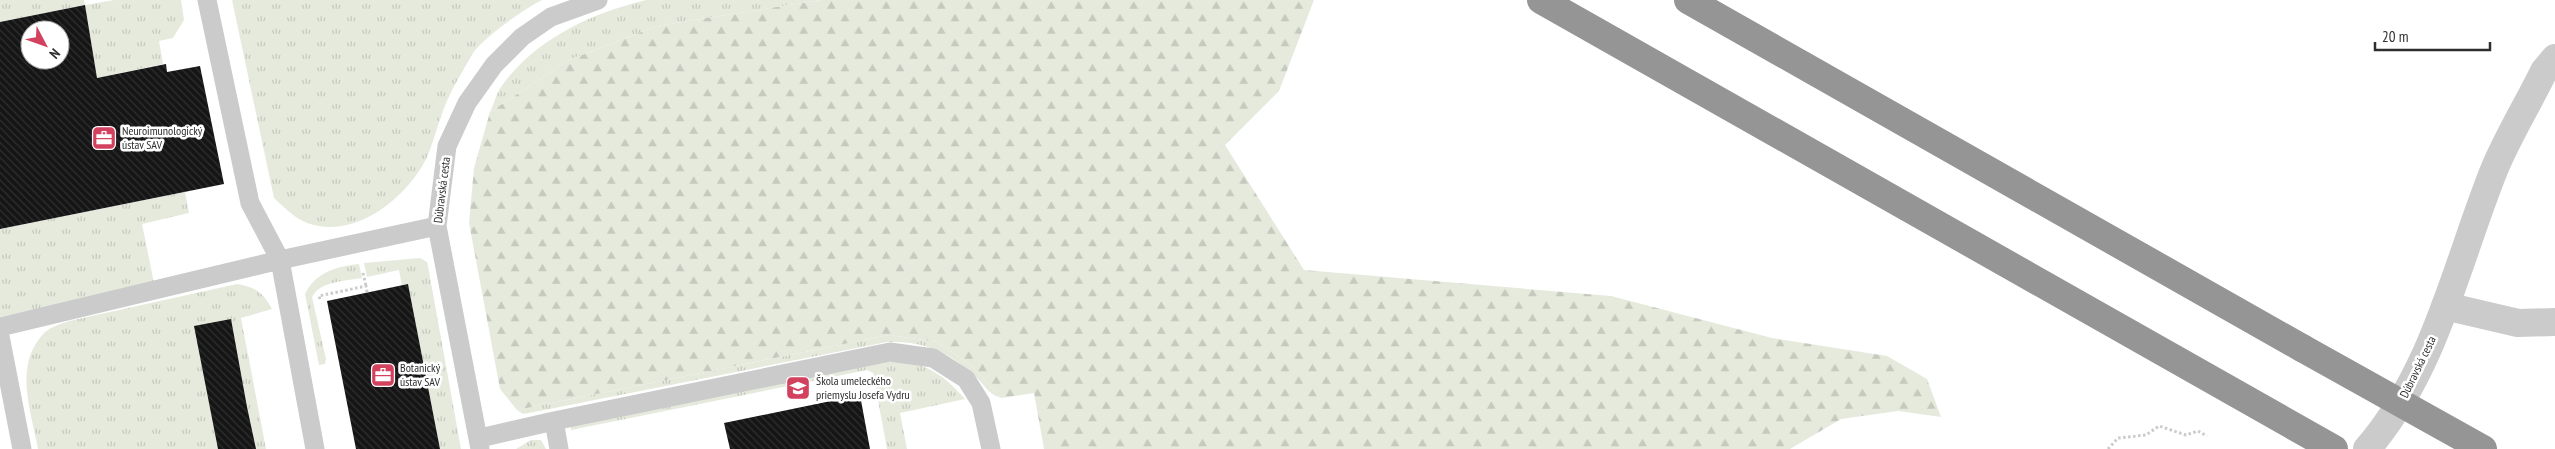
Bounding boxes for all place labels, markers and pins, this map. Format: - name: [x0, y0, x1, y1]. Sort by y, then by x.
- place label: Neuroimunologický ústav SAV: [122, 123, 203, 152]
- office icon: Neuroimunologický ústav SAV: [91, 125, 117, 151]
- place label: Botanický ústav SAV: [400, 360, 441, 389]
- office icon: Botanický ústav SAV: [370, 362, 396, 388]
- place label: Škola umeleckého priemyslu Josefa Vydru: [816, 373, 910, 402]
- school or university icon: Škola umeleckého priemyslu Josefa Vydru: [785, 375, 811, 401]

